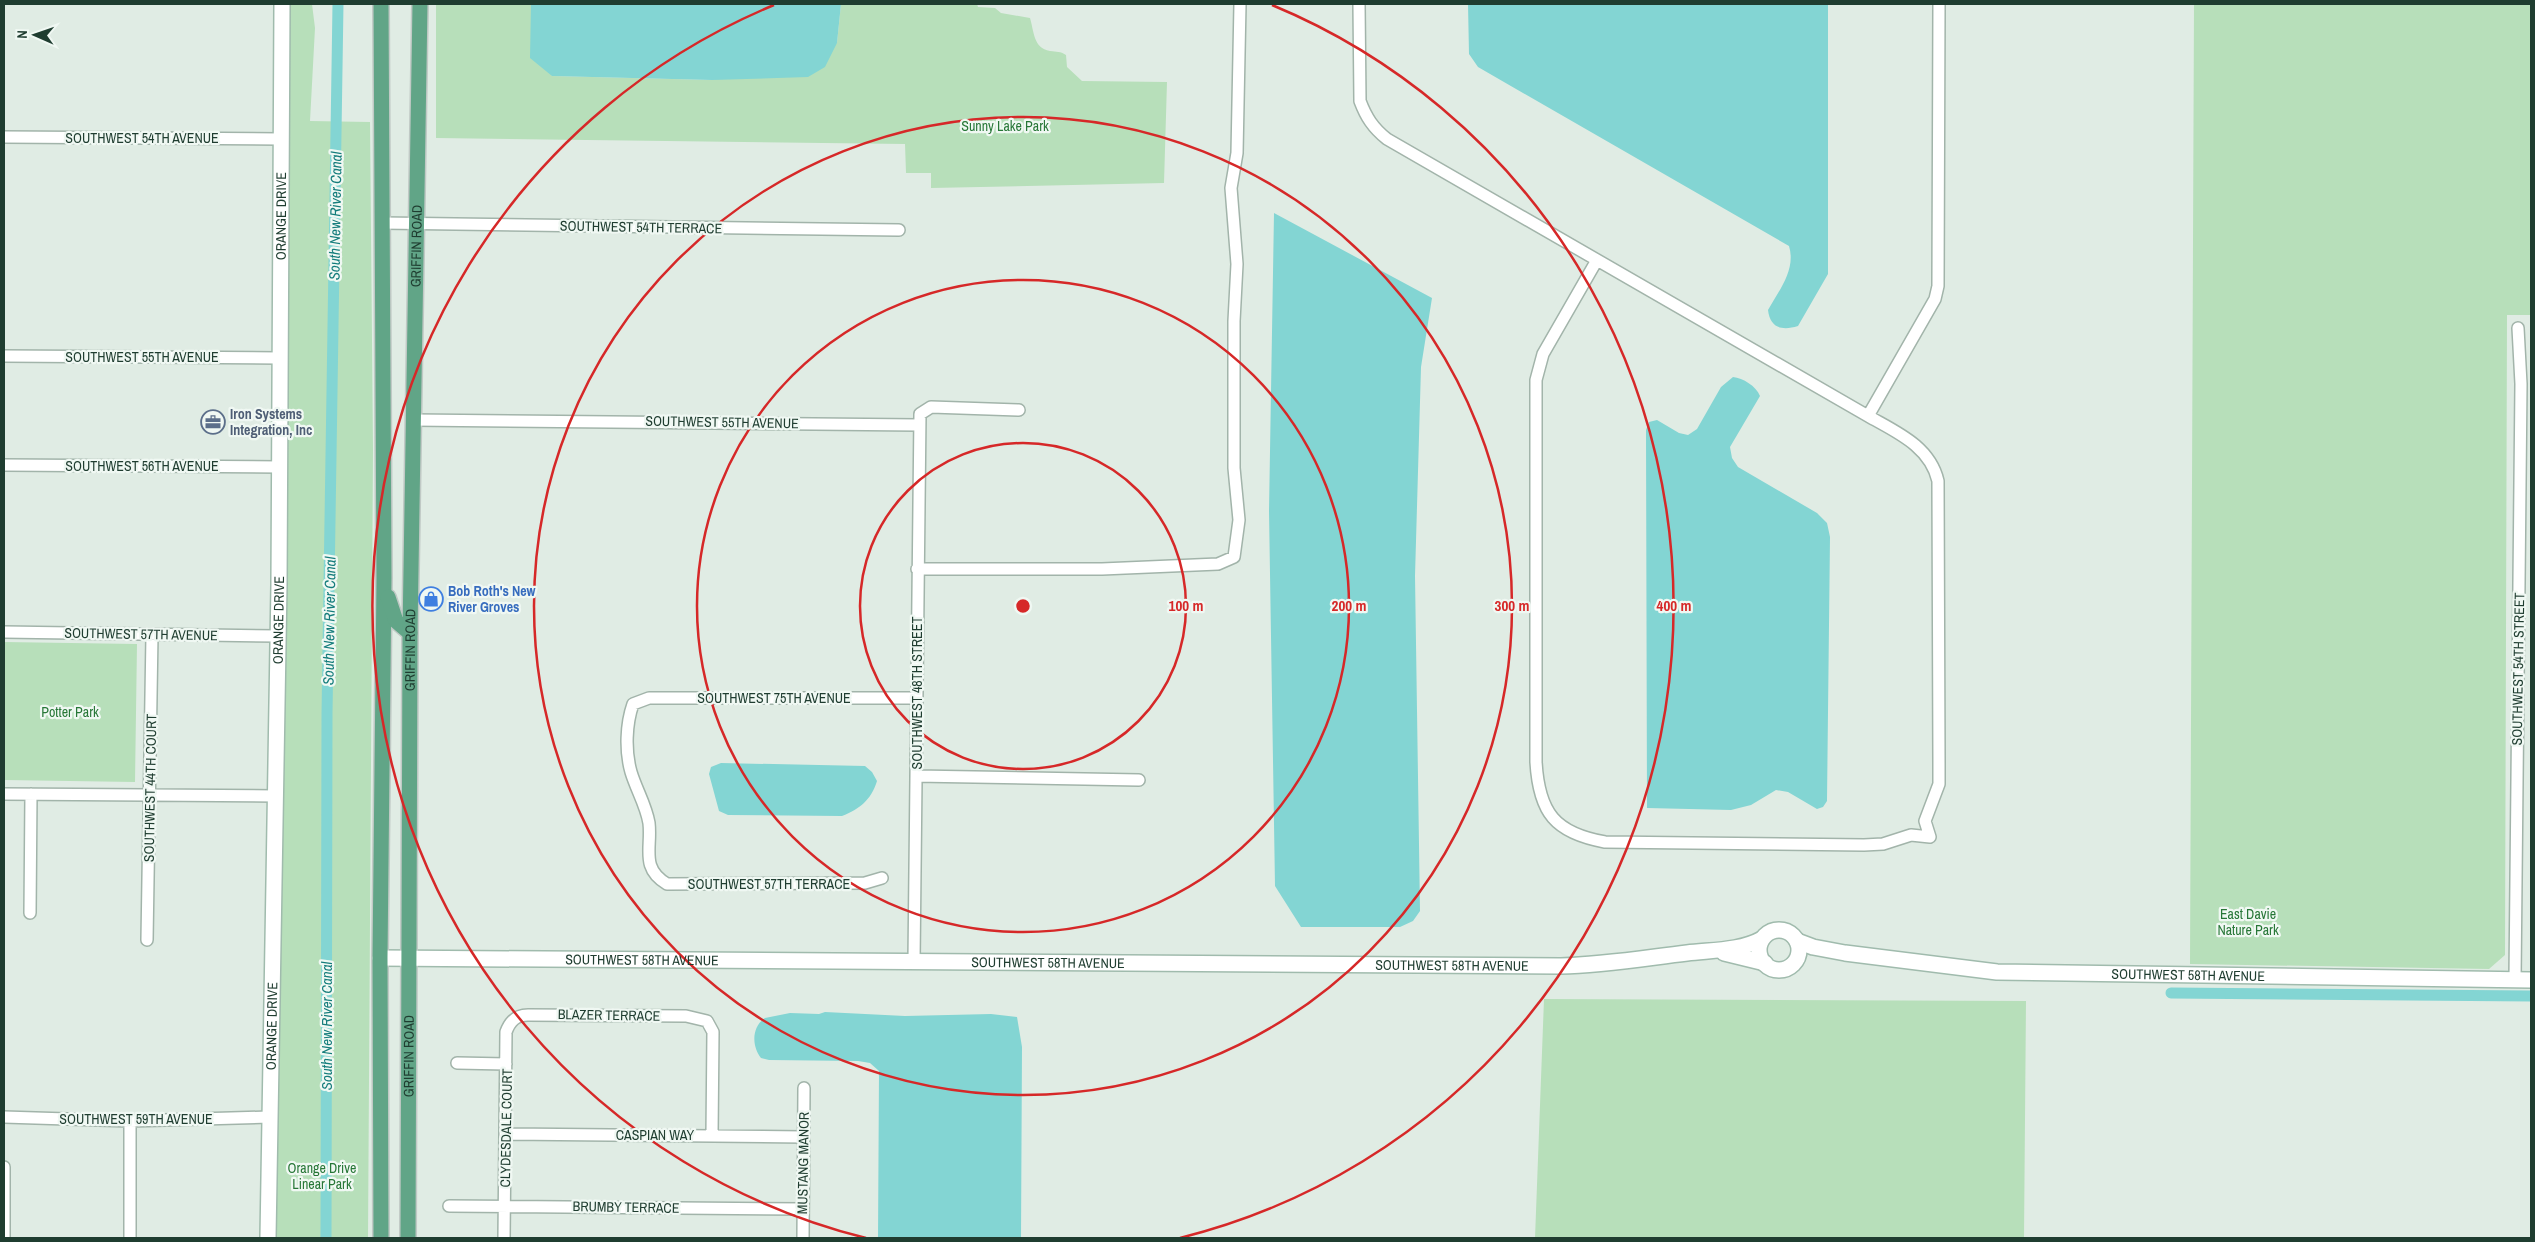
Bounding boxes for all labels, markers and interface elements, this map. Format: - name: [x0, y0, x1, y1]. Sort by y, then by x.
- north arrow: [10, 10, 60, 60]
- text: N: [13, 30, 31, 39]
- park label: Sunny Lake Park: [961, 117, 1049, 135]
- street label: SOUTHWEST 54TH AVENUE: [65, 129, 219, 147]
- water label: South New River Canal: [323, 151, 347, 280]
- street label: ORANGE DRIVE: [272, 172, 290, 260]
- street label: GRIFFIN ROAD: [406, 205, 426, 287]
- street label: SOUTHWEST 54TH TERRACE: [560, 217, 722, 237]
- street label: SOUTHWEST 55TH AVENUE: [65, 348, 219, 366]
- place label: Iron Systems Integration, Inc: [230, 405, 312, 439]
- office icon: Iron Systems Integration, Inc: [200, 409, 226, 435]
- street label: SOUTHWEST 55TH AVENUE: [645, 412, 799, 432]
- street label: SOUTHWEST 56TH AVENUE: [65, 457, 219, 475]
- water label: South New River Canal: [317, 556, 341, 685]
- street label: ORANGE DRIVE: [269, 576, 288, 664]
- place label: Bob Roth's New River Groves: [448, 582, 536, 616]
- shop icon: Bob Roth's New River Groves: [418, 586, 444, 612]
- street label: SOUTHWEST 54TH STREET: [2508, 592, 2528, 746]
- text: 100 m: [1169, 595, 1203, 616]
- text: 200 m: [1332, 595, 1366, 616]
- text: 300 m: [1495, 595, 1529, 616]
- text: 400 m: [1657, 595, 1691, 616]
- centre of rings: [1014, 597, 1032, 615]
- street label: GRIFFIN ROAD: [401, 609, 419, 691]
- street label: SOUTHWEST 48TH STREET: [908, 617, 926, 769]
- street label: SOUTHWEST 57TH AVENUE: [64, 624, 218, 644]
- street label: SOUTHWEST 75TH AVENUE: [697, 689, 851, 707]
- park label: Potter Park: [41, 703, 99, 721]
- street label: SOUTHWEST 44TH COURT: [140, 714, 160, 862]
- street label: SOUTHWEST 57TH TERRACE: [688, 875, 850, 893]
- park label: East Davie Nature Park: [2217, 905, 2279, 939]
- street label: SOUTHWEST 58TH AVENUE: [565, 950, 719, 969]
- street label: SOUTHWEST 58TH AVENUE: [971, 953, 1125, 972]
- street label: SOUTHWEST 58TH AVENUE: [1375, 956, 1529, 975]
- water label: South New River Canal: [316, 961, 337, 1090]
- street label: SOUTHWEST 58TH AVENUE: [2111, 965, 2265, 985]
- street label: ORANGE DRIVE: [262, 982, 281, 1070]
- street label: BLAZER TERRACE: [558, 1005, 660, 1025]
- street label: GRIFFIN ROAD: [399, 1015, 418, 1097]
- street label: CLYDESDALE COURT: [496, 1068, 516, 1188]
- street label: SOUTHWEST 59TH AVENUE: [59, 1110, 213, 1128]
- street label: MUSTANG MANOR: [793, 1112, 813, 1214]
- street label: CASPIAN WAY: [616, 1126, 695, 1144]
- park label: Orange Drive Linear Park: [288, 1159, 356, 1193]
- street label: BRUMBY TERRACE: [572, 1197, 680, 1217]

